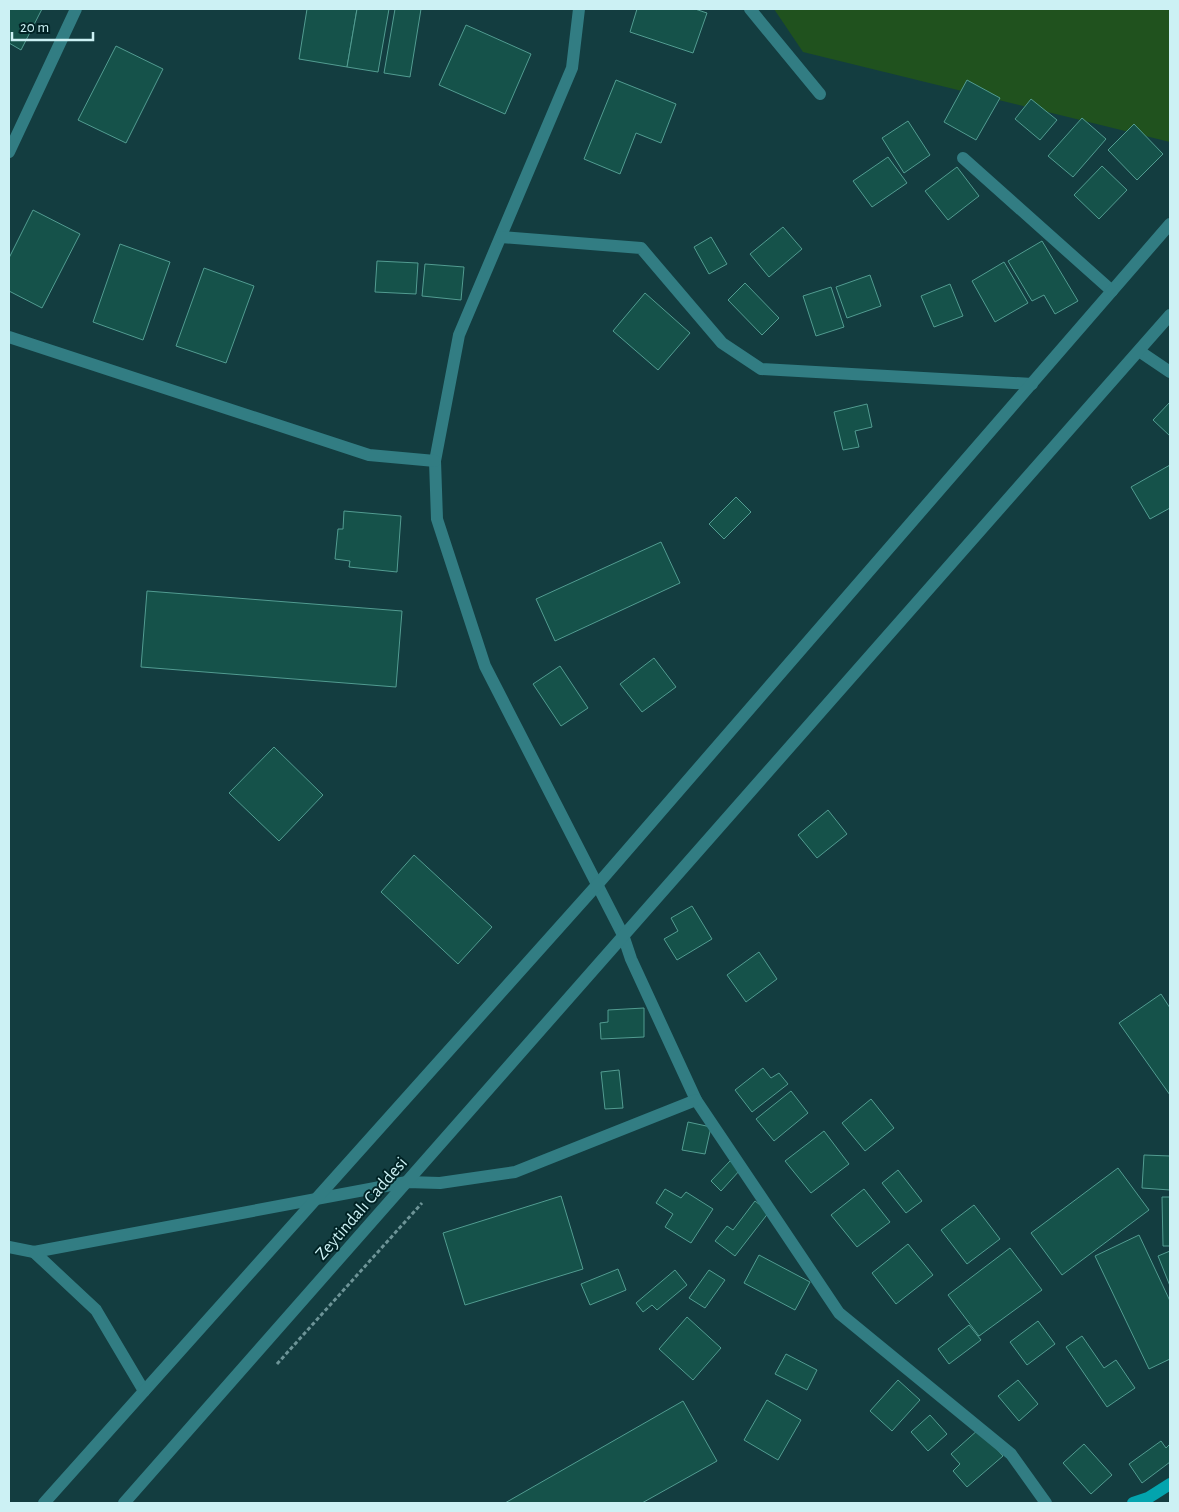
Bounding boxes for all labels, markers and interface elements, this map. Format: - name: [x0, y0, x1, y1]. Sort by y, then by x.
- scale bar: [12, 10, 94, 42]
- text: 20 m: [20, 20, 49, 35]
- street label: Zeytindalı Caddesi: [313, 1154, 411, 1263]

